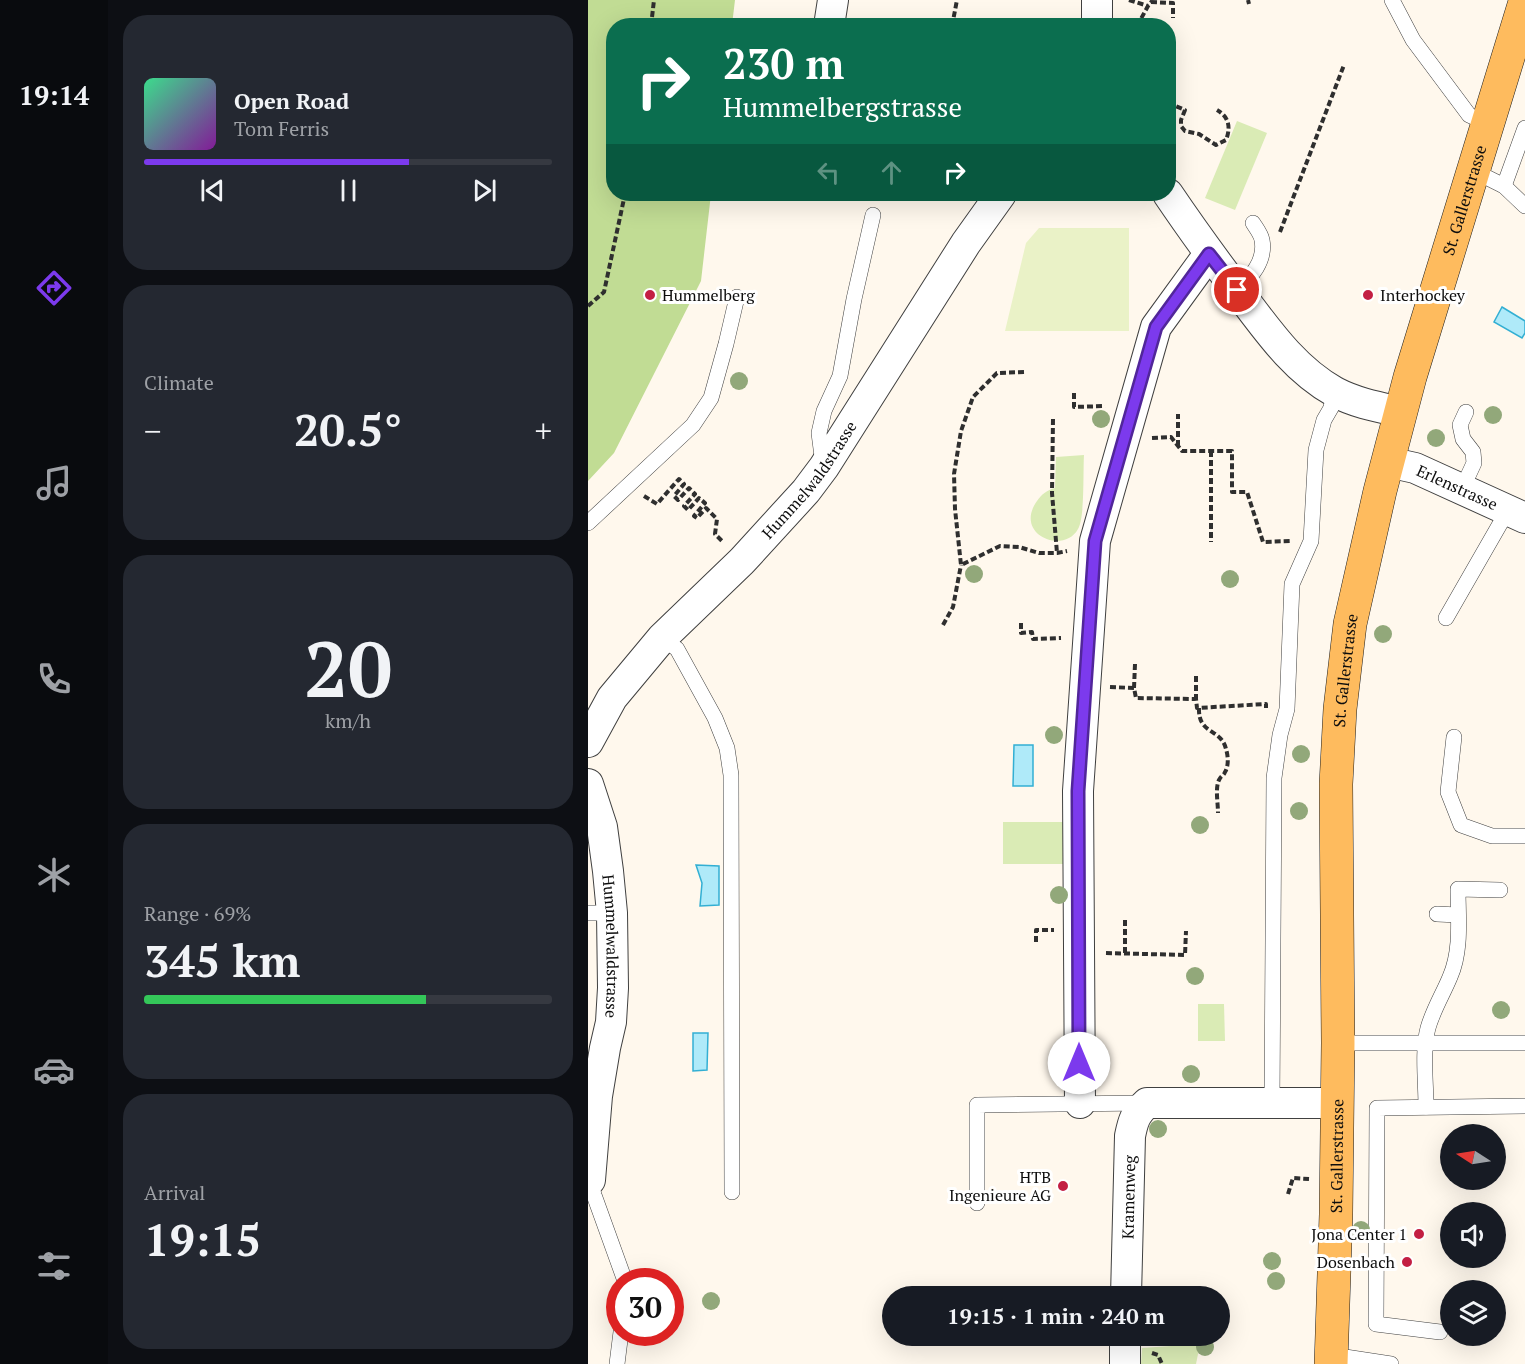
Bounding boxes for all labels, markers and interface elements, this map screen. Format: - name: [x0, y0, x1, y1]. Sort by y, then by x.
- text: 230 m: [723, 35, 844, 91]
- icon: right: [624, 42, 702, 120]
- text: 19:14: [19, 77, 89, 113]
- text: Open Road: [234, 86, 349, 115]
- text: Hummelbergstrasse: [723, 89, 962, 125]
- text: Tom Ferris: [234, 115, 329, 142]
- street label: St. Gallerstrasse: [1437, 142, 1492, 258]
- icon: left: [812, 156, 845, 189]
- icon: ahead: [875, 156, 908, 189]
- icon: right: [938, 156, 971, 189]
- icon: previous: [196, 174, 229, 207]
- icon: pause: [332, 174, 365, 207]
- icon: next: [468, 174, 501, 207]
- pin: [1211, 264, 1262, 315]
- icon: directions: [33, 267, 75, 309]
- icon: arrive: [1220, 273, 1253, 306]
- place label: Hummelberg: [662, 284, 755, 306]
- place label: Interhockey: [1380, 284, 1466, 306]
- marker: Hummelberg: [643, 288, 657, 302]
- marker: Interhockey: [1361, 288, 1375, 302]
- text: Climate: [144, 369, 214, 396]
- text: 20.5°: [294, 399, 402, 459]
- text: −: [144, 409, 162, 452]
- text: +: [534, 409, 552, 452]
- street label: Hummelwaldstrasse: [757, 416, 862, 543]
- street label: Erlenstrasse: [1413, 459, 1501, 515]
- icon: music: [33, 462, 75, 504]
- street label: St. Gallerstrasse: [1328, 611, 1363, 728]
- text: 20: [304, 616, 392, 719]
- icon: phone: [33, 658, 75, 700]
- text: km/h: [325, 707, 371, 734]
- icon: climate: [33, 854, 75, 896]
- street label: Hummelwaldstrasse: [597, 873, 624, 1019]
- text: Range · 69%: [144, 900, 251, 927]
- text: 345 km: [144, 930, 300, 990]
- position arrow: [1047, 1031, 1111, 1095]
- icon: car: [33, 1049, 75, 1091]
- street label: St. Gallerstrasse: [1325, 1099, 1348, 1213]
- north arrow: [1440, 1124, 1506, 1190]
- map controls: [1440, 1124, 1506, 1346]
- street label: Kramenweg: [1116, 1154, 1141, 1239]
- place label: HTB Ingenieure AG: [949, 1166, 1051, 1206]
- text: Arrival: [144, 1179, 205, 1206]
- marker: HTB Ingenieure AG: [1056, 1179, 1070, 1193]
- button: sound: [1440, 1202, 1506, 1268]
- text: 19:15: [144, 1209, 261, 1269]
- place label: Jona Center 1: [1311, 1223, 1407, 1245]
- marker: Jona Center 1: [1412, 1227, 1426, 1241]
- icon: filters: [33, 1245, 75, 1287]
- place label: Dosenbach: [1317, 1251, 1396, 1273]
- marker: Dosenbach: [1400, 1255, 1414, 1269]
- speed limit sign: 30: [606, 1268, 684, 1346]
- button: layers: [1440, 1280, 1506, 1346]
- text: 19:15 · 1 min · 240 m: [947, 1301, 1165, 1330]

